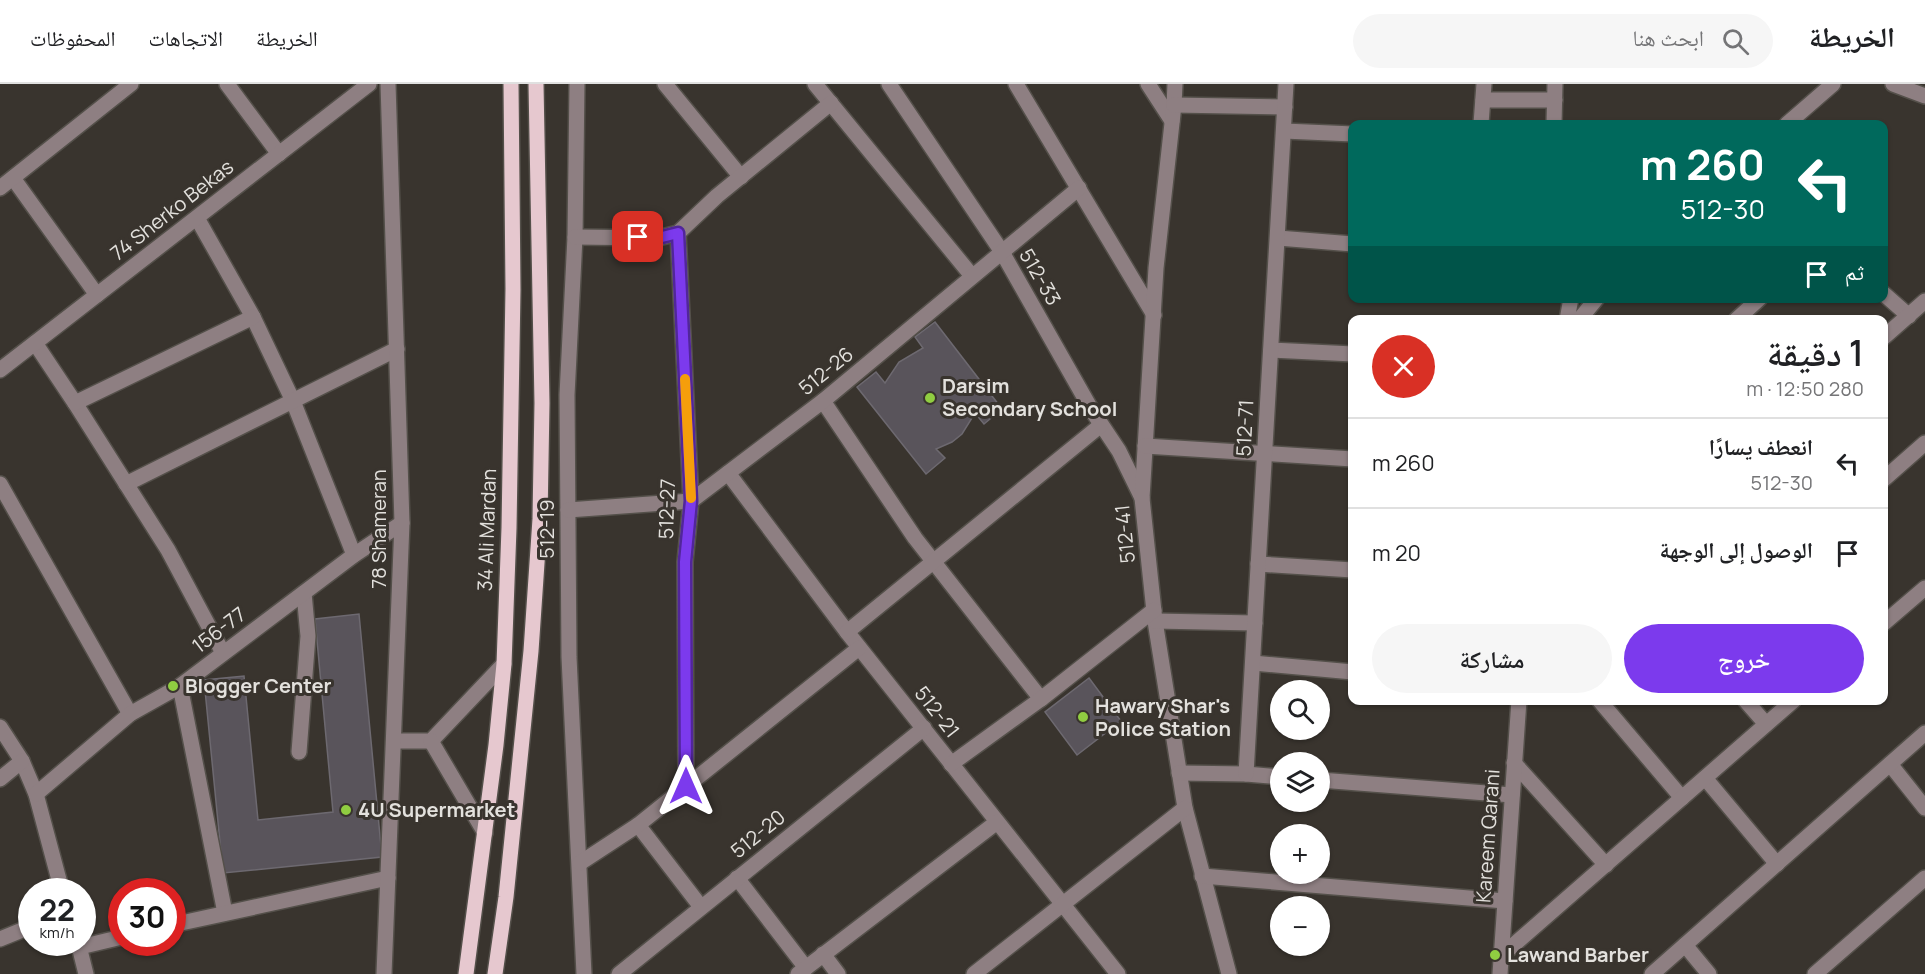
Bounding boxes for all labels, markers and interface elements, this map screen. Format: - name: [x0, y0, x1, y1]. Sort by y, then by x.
- search box: [1353, 14, 1773, 68]
- text: الخريطة: [1809, 17, 1895, 55]
- text: ابحث هنا: [1633, 23, 1704, 53]
- text: المحفوظات: [30, 24, 115, 52]
- text: الاتجاهات: [148, 24, 223, 52]
- text: الخريطة: [256, 24, 318, 52]
- icon: search: [1719, 25, 1752, 58]
- text: 260 m: [1640, 135, 1765, 193]
- icon: left: [1786, 144, 1864, 222]
- street label: 74 Sherko Bekas: [105, 153, 239, 266]
- text: 512-30: [1681, 190, 1765, 227]
- pin: [612, 211, 663, 262]
- icon: arrive: [621, 220, 654, 253]
- street label: 512-33: [1013, 243, 1067, 310]
- text: ثم: [1845, 257, 1864, 287]
- icon: arrive: [1800, 258, 1833, 291]
- text: 1 دقيقة: [1767, 328, 1864, 377]
- button: close: [1372, 335, 1435, 398]
- street label: 512-26: [793, 340, 859, 401]
- place label: Darsim Secondary School: [942, 372, 1117, 422]
- text: 280 m · 12:50: [1746, 375, 1864, 402]
- marker: Darsim Secondary School: [923, 391, 937, 405]
- street label: 512-71: [1230, 399, 1259, 457]
- text: انعطف يسارًا: [1709, 432, 1813, 462]
- icon: left: [1831, 447, 1864, 480]
- text: 260 m: [1372, 448, 1435, 478]
- street label: 34 Ali Mardan: [471, 468, 502, 592]
- street label: 78 Shameran: [365, 469, 392, 589]
- text: 512-30: [1751, 469, 1813, 496]
- street label: 512-27: [652, 478, 681, 540]
- street label: 512-19: [533, 499, 560, 559]
- street label: 512-41: [1108, 503, 1141, 565]
- text: الوصول إلى الوجهة: [1660, 535, 1813, 565]
- icon: arrive: [1831, 537, 1864, 570]
- text: 20 m: [1372, 538, 1421, 568]
- street label: 156-77: [186, 601, 251, 659]
- button: مشاركة: [1372, 624, 1612, 693]
- button: خروج: [1624, 624, 1864, 693]
- place label: Blogger Center: [185, 672, 331, 699]
- marker: Blogger Center: [166, 679, 180, 693]
- street label: 512-21: [909, 680, 966, 743]
- map controls: [1270, 680, 1330, 956]
- button: search: [1270, 680, 1330, 740]
- place label: Hawary Shar's Police Station: [1095, 692, 1231, 742]
- marker: Hawary Shar's Police Station: [1076, 710, 1090, 724]
- button: layers: [1270, 752, 1330, 812]
- position arrow: [654, 754, 718, 818]
- street label: Kareem Qarani: [1469, 768, 1506, 904]
- place label: 4U Supermarket: [358, 796, 515, 823]
- marker: 4U Supermarket: [339, 803, 353, 817]
- street label: 512-20: [725, 803, 791, 864]
- button: +: [1270, 824, 1330, 884]
- speed limit sign: 30: [108, 878, 186, 956]
- text: 22: [39, 889, 75, 930]
- button: −: [1270, 896, 1330, 956]
- text: km/h: [40, 922, 74, 943]
- place label: Lawand Barber: [1507, 941, 1649, 968]
- marker: Lawand Barber: [1488, 948, 1502, 962]

